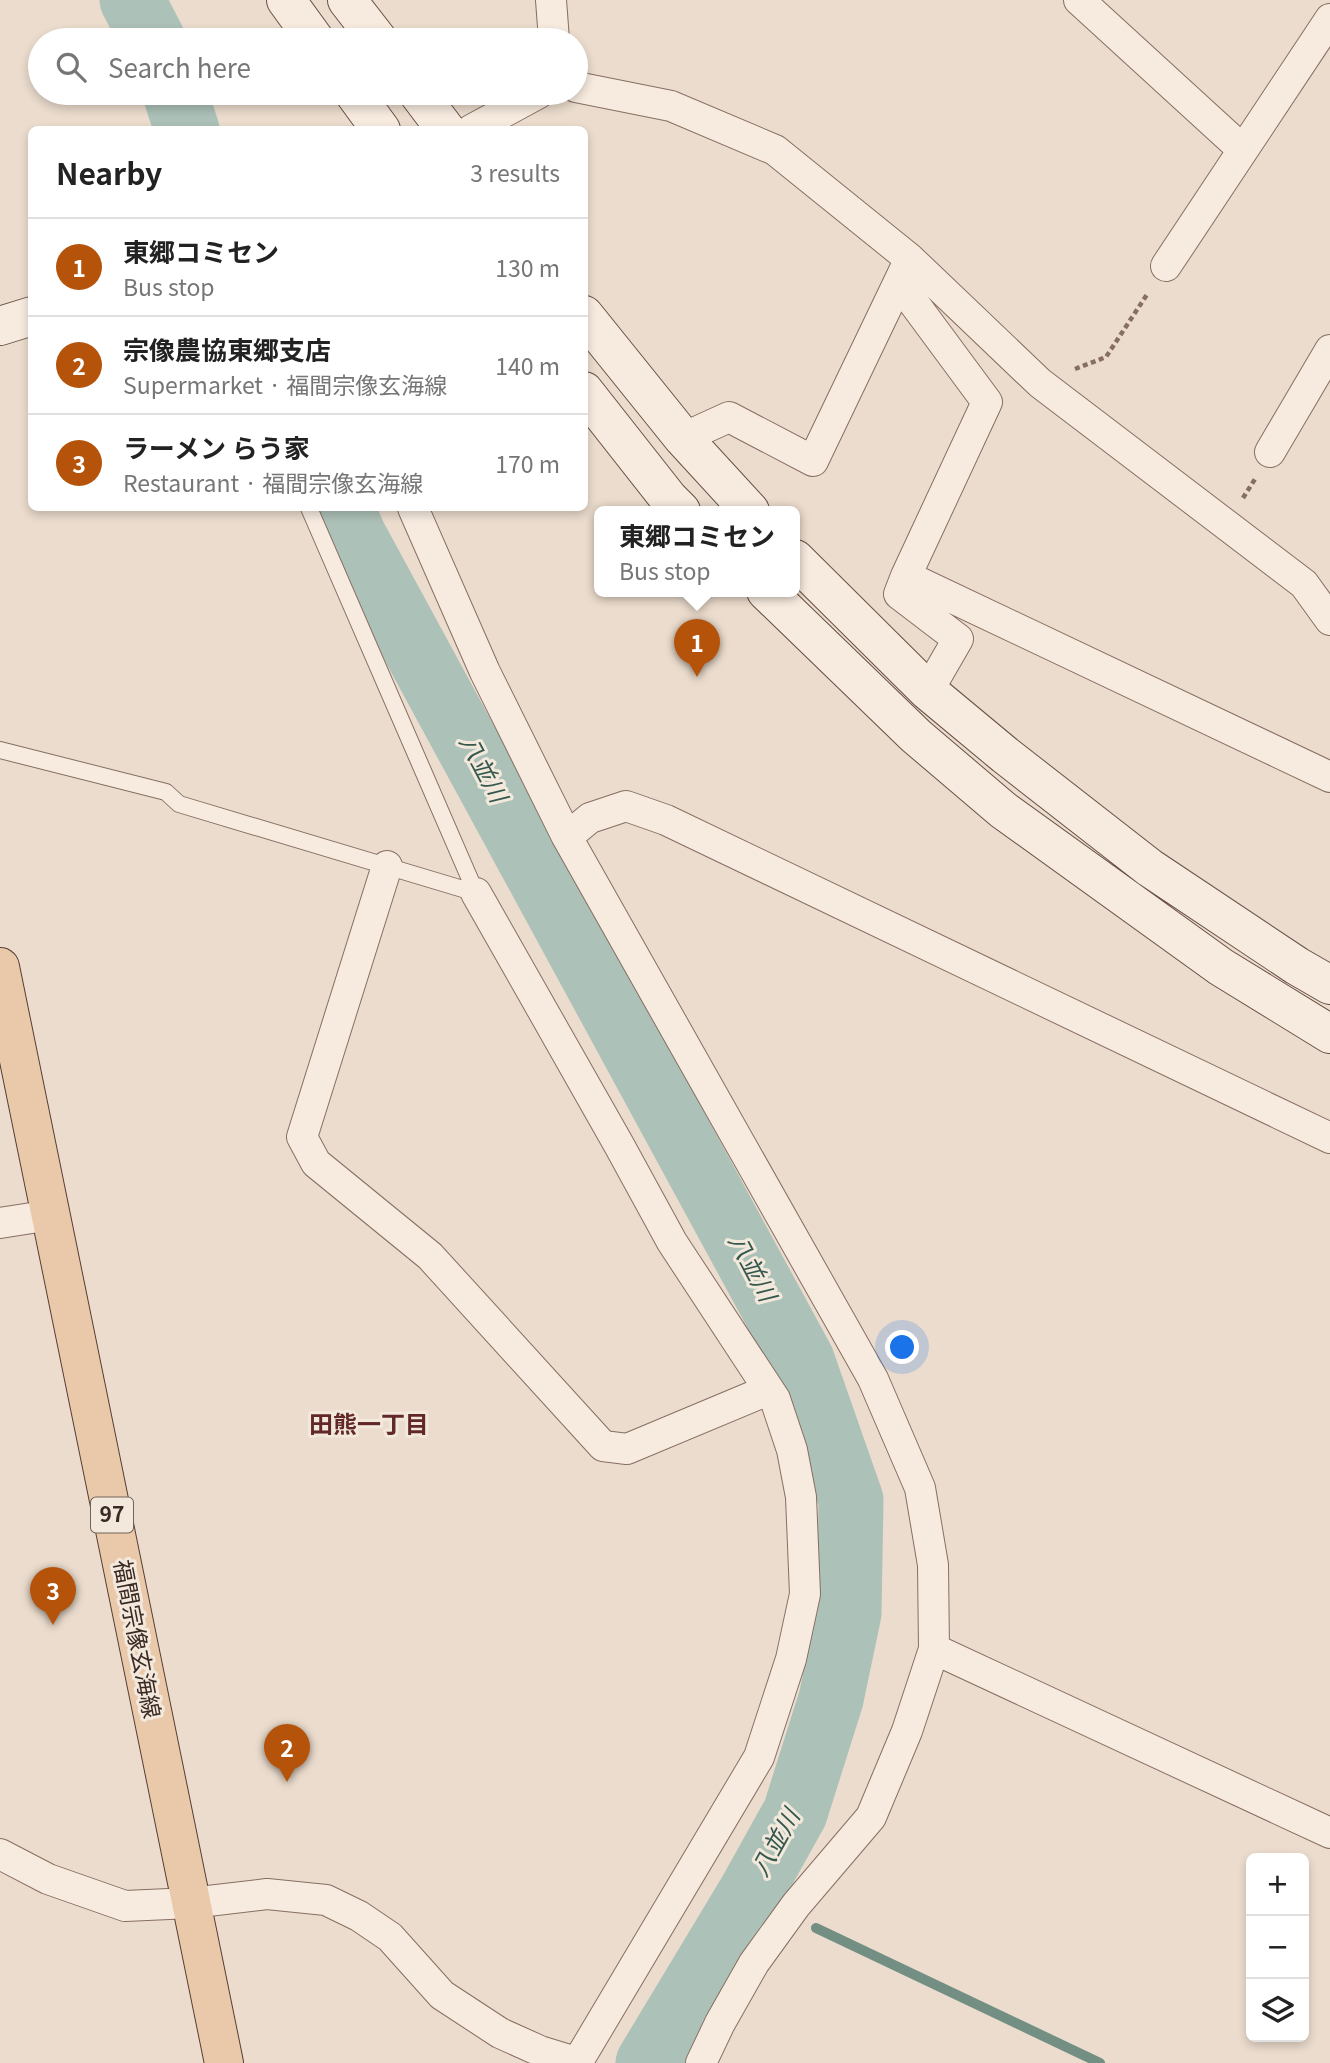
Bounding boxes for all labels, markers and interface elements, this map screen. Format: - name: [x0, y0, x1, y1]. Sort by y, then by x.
- search box: [28, 28, 588, 105]
- icon: search: [52, 48, 90, 86]
- text: Search here: [108, 48, 251, 85]
- text: Nearby: [56, 150, 162, 194]
- text: 3 results: [470, 155, 560, 189]
- text: 東郷コミセン: [123, 232, 279, 269]
- text: 1: [72, 250, 86, 284]
- text: 130 m: [495, 250, 560, 284]
- text: Bus stop: [123, 269, 215, 303]
- text: 宗像農協東郷支店: [123, 330, 331, 367]
- text: 2: [72, 348, 86, 382]
- text: 140 m: [495, 348, 560, 382]
- text: Supermarket · 福間宗像玄海線: [123, 367, 447, 401]
- text: ラーメン らう家: [123, 428, 310, 465]
- text: 3: [72, 446, 86, 480]
- text: 170 m: [495, 446, 560, 480]
- text: Restaurant · 福間宗像玄海線: [123, 465, 423, 499]
- popup: [594, 506, 800, 597]
- text: 東郷コミセン: [619, 516, 775, 553]
- text: Bus stop: [619, 553, 711, 587]
- pin: 1: [674, 619, 720, 677]
- water label: 八並川: [453, 728, 519, 810]
- water label: 八並川: [722, 1227, 788, 1309]
- your location: [885, 1330, 919, 1364]
- district label: 田熊一丁目: [309, 1405, 429, 1440]
- road number: 97: [91, 1498, 133, 1532]
- street label: 福間宗像玄海線: [107, 1556, 171, 1721]
- pin: 3: [30, 1567, 76, 1625]
- pin: 2: [264, 1724, 310, 1782]
- water label: 八並川: [741, 1799, 808, 1882]
- map controls: [1246, 1853, 1309, 2042]
- button: +: [1246, 1853, 1309, 1916]
- button: −: [1246, 1916, 1309, 1979]
- button: layers: [1246, 1979, 1309, 2042]

